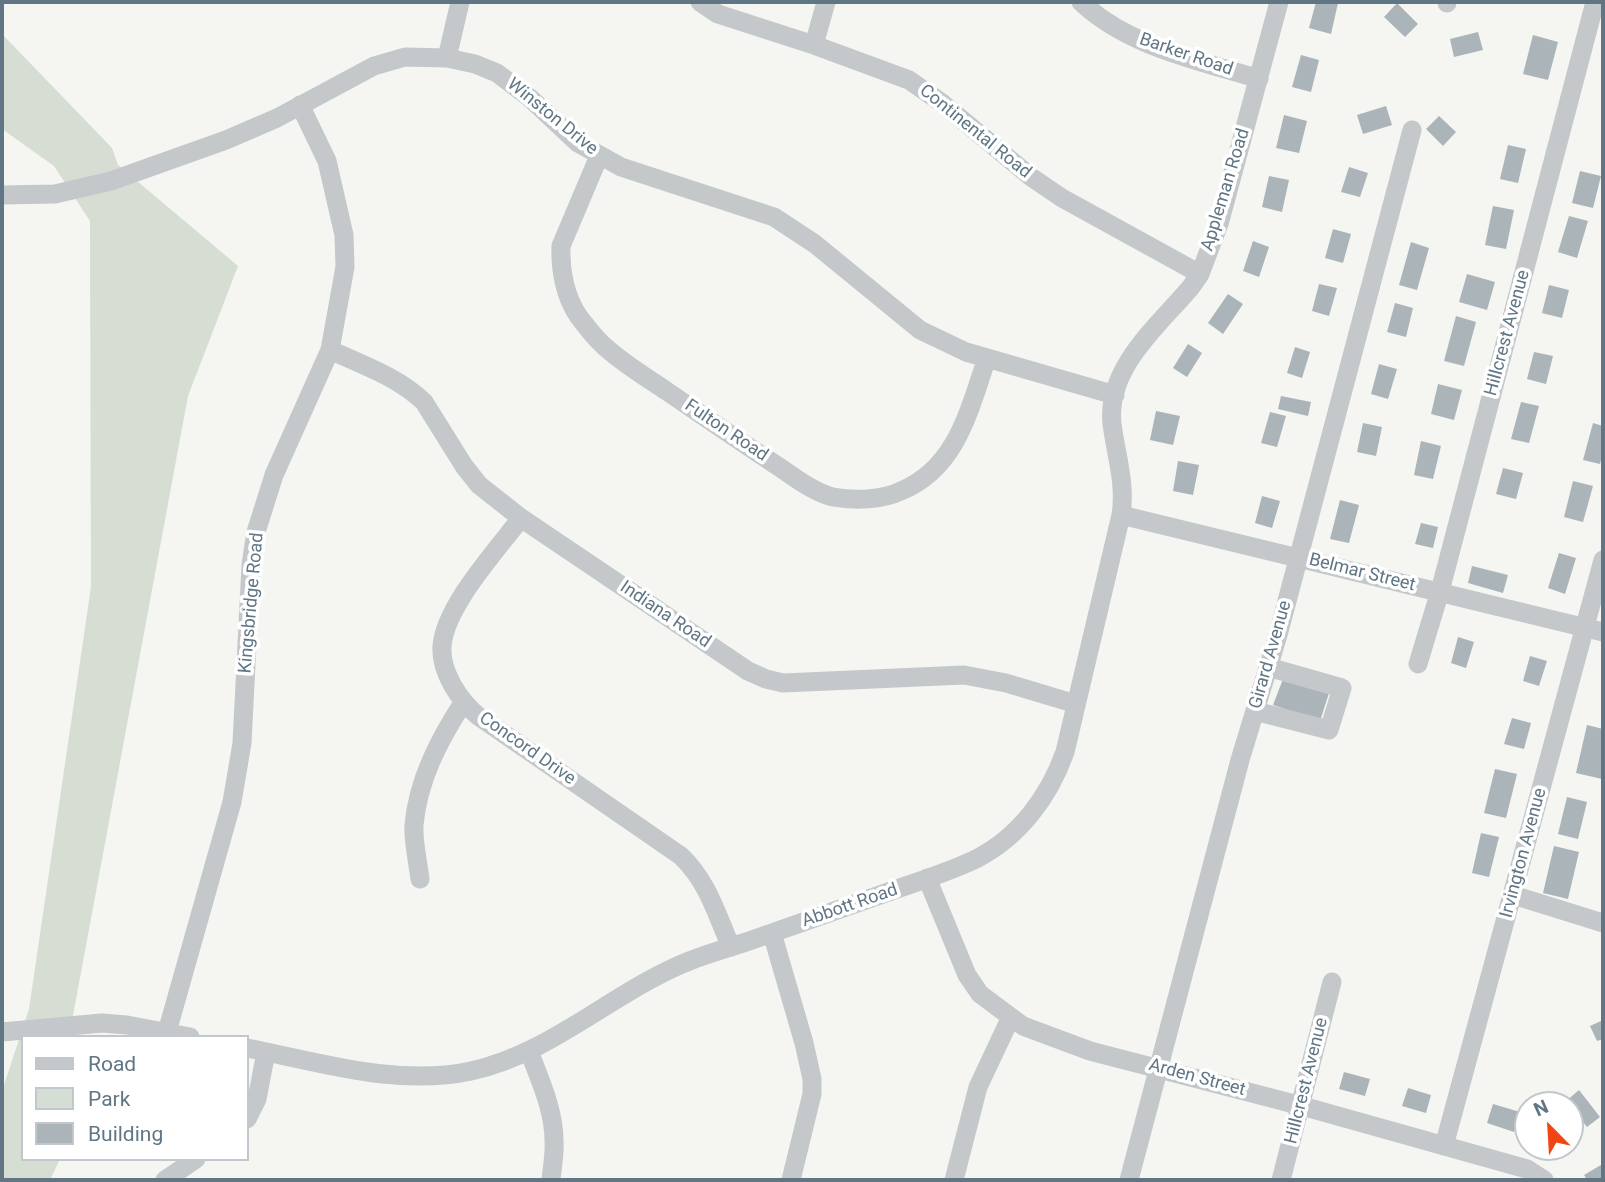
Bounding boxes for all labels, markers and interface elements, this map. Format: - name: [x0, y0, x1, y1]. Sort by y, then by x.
- street label: Barker Road: [1136, 29, 1236, 81]
- street label: Winston Drive: [502, 74, 602, 160]
- street label: Continental Road: [915, 80, 1035, 184]
- street label: Appleman Road: [1197, 126, 1255, 254]
- street label: Hillcrest Avenue: [1481, 268, 1535, 398]
- street label: Fulton Road: [680, 395, 772, 467]
- street label: Kingsbridge Road: [235, 532, 269, 674]
- street label: Belmar Street: [1307, 549, 1417, 597]
- street label: Indiana Road: [616, 577, 714, 653]
- street label: Girard Avenue: [1245, 598, 1297, 712]
- street label: Concord Drive: [475, 708, 579, 790]
- street label: Irvington Avenue: [1496, 786, 1552, 920]
- street label: Abbott Road: [799, 880, 901, 932]
- street label: Hillcrest Avenue: [1281, 1016, 1333, 1146]
- legend: [21, 1035, 248, 1161]
- text: Road: [88, 1052, 136, 1076]
- street label: Arden Street: [1146, 1055, 1248, 1101]
- text: Park: [88, 1087, 130, 1111]
- north arrow: [1514, 1091, 1584, 1161]
- text: N: [1530, 1095, 1552, 1121]
- text: Building: [88, 1122, 163, 1146]

